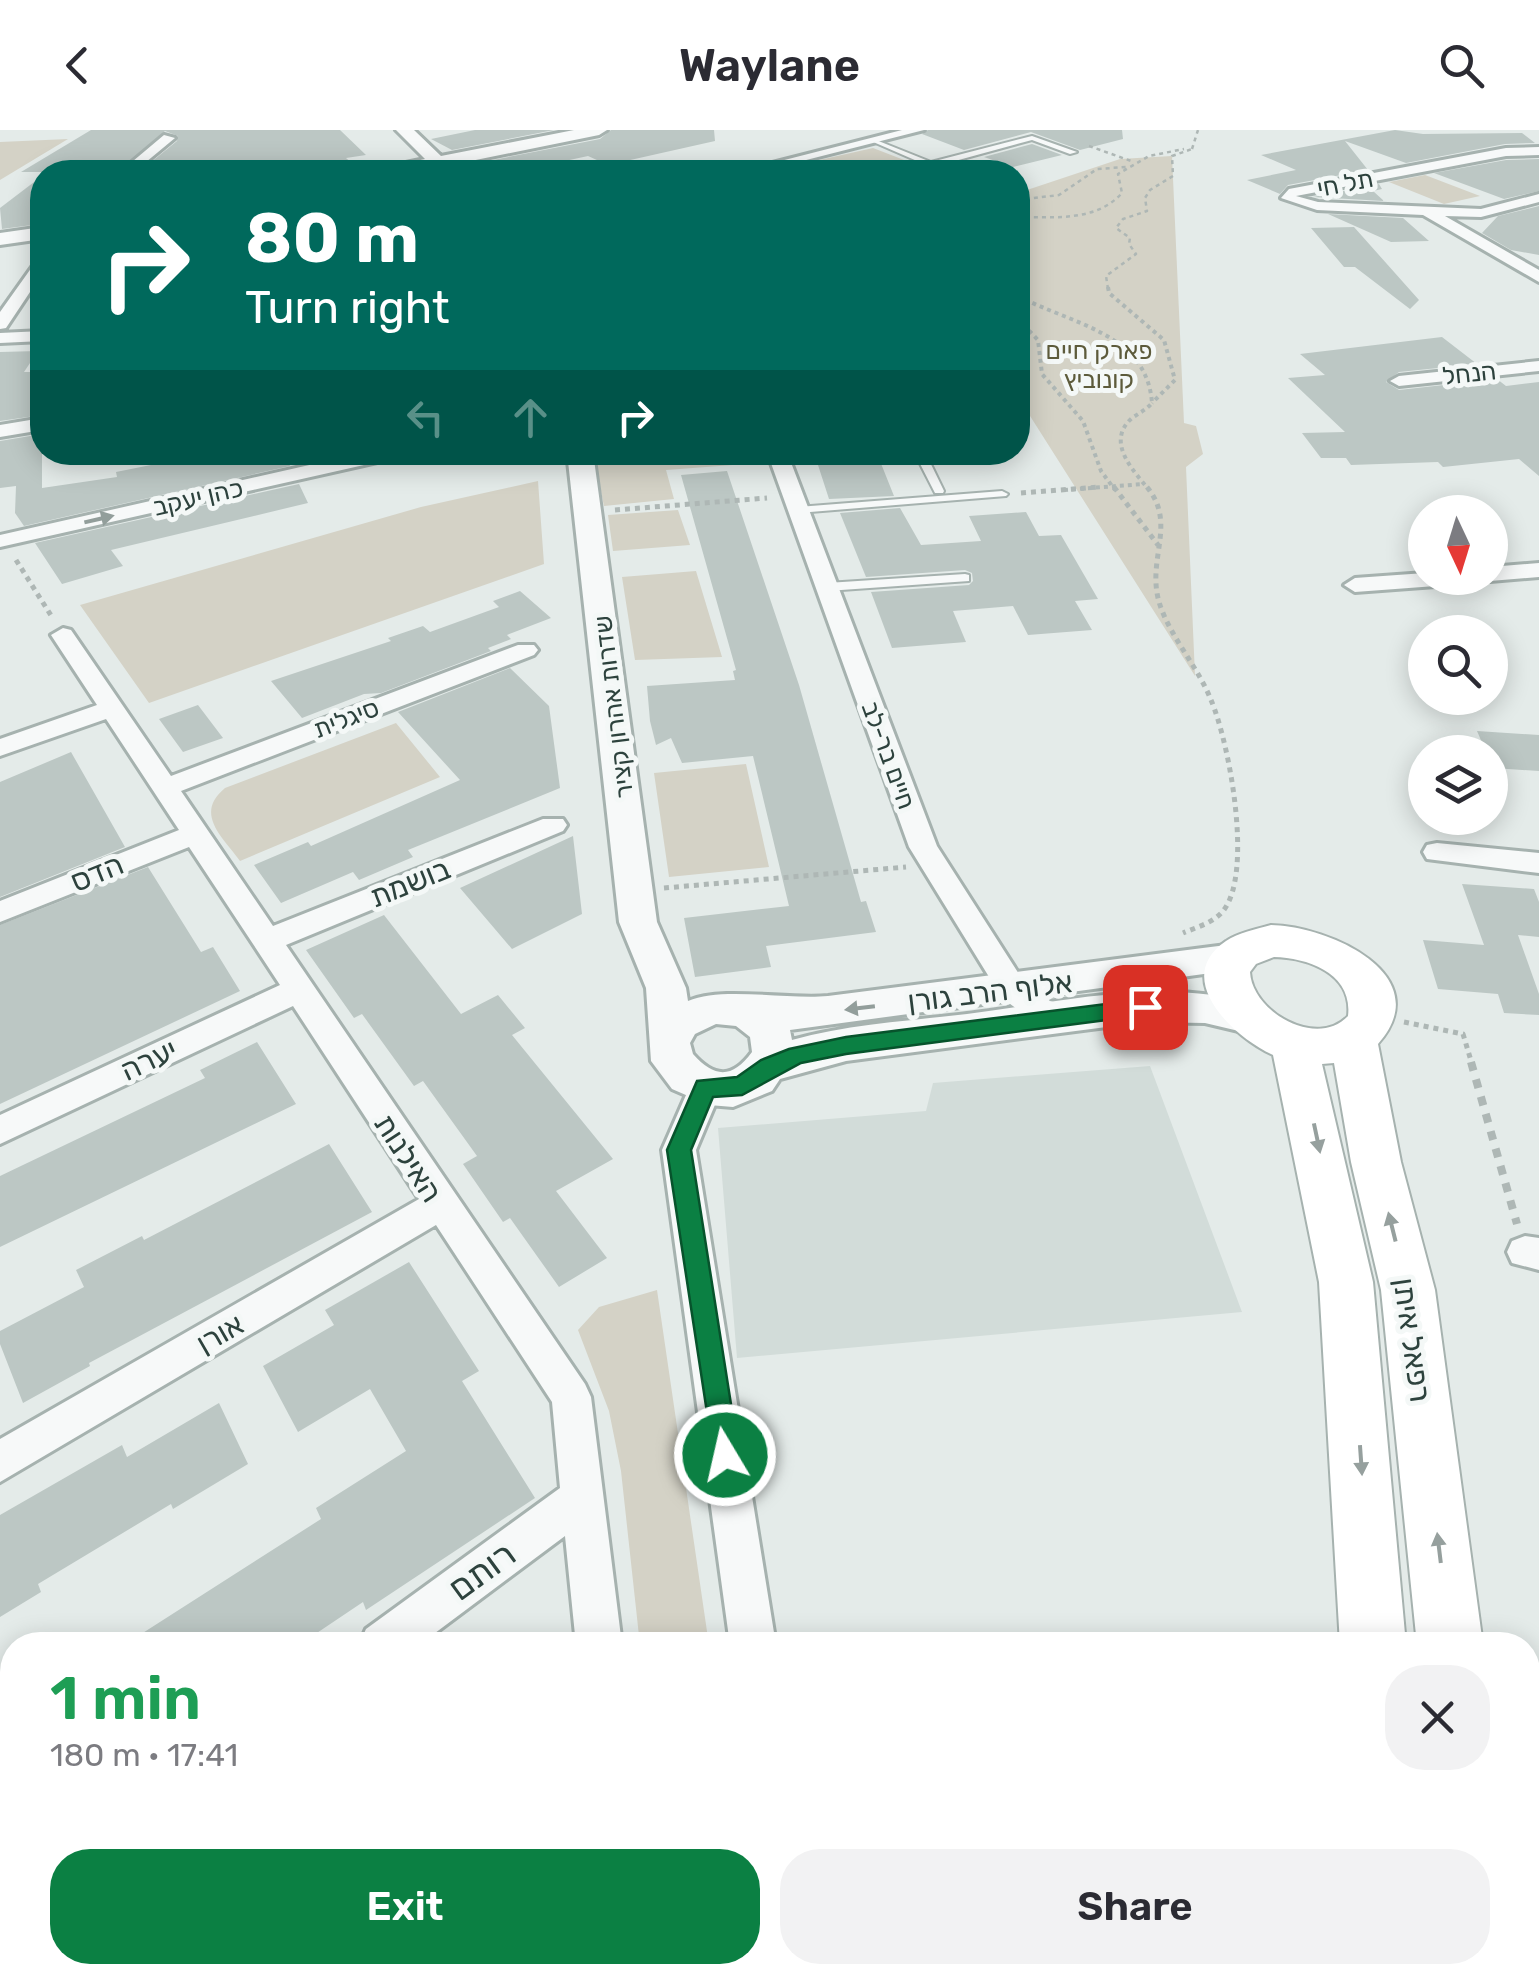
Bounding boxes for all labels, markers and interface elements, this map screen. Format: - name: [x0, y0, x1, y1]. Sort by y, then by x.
- icon: back: [50, 38, 105, 93]
- icon: search: [1434, 38, 1489, 93]
- text: Waylane: [679, 39, 860, 92]
- street label: תל חי: [1315, 164, 1376, 203]
- text: 80 m: [245, 197, 419, 280]
- icon: right: [80, 200, 210, 330]
- text: Turn right: [245, 281, 449, 334]
- park label: פארק חיים קונוביץ: [1046, 336, 1152, 394]
- street label: הנחל: [1441, 356, 1498, 391]
- icon: left: [398, 390, 453, 445]
- icon: ahead: [503, 390, 558, 445]
- icon: right: [608, 390, 663, 445]
- street label: כהן יעקב: [150, 473, 246, 522]
- north arrow: [1408, 495, 1508, 595]
- map controls: [1408, 495, 1508, 835]
- one-way arrow: [84, 511, 115, 526]
- street label: שדרות אהרון קציר: [588, 614, 639, 800]
- button: search: [1408, 615, 1508, 715]
- street label: סיגלית: [309, 693, 383, 744]
- street label: חיים בר-לב: [856, 698, 921, 813]
- button: layers: [1408, 735, 1508, 835]
- street label: הדס: [65, 846, 129, 900]
- street label: בושמת: [364, 851, 456, 915]
- street label: אלוף הרב גורן: [906, 964, 1074, 1020]
- pin: [1103, 965, 1188, 1050]
- icon: arrive: [1118, 980, 1173, 1035]
- one-way arrow: [843, 1000, 875, 1016]
- street label: יערה: [115, 1031, 183, 1089]
- street label: האילנות: [366, 1107, 450, 1209]
- one-way arrow: [1309, 1123, 1325, 1154]
- one-way arrow: [1384, 1211, 1399, 1242]
- street label: רפאל איתן: [1385, 1276, 1439, 1404]
- street label: אורן: [190, 1306, 250, 1362]
- position arrow: [673, 1403, 777, 1507]
- one-way arrow: [1353, 1444, 1369, 1476]
- one-way arrow: [1431, 1532, 1447, 1564]
- street label: רותם: [440, 1533, 524, 1609]
- text: 1 min: [50, 1663, 201, 1734]
- button: close: [1385, 1665, 1490, 1770]
- text: 180 m · 17:41: [50, 1736, 238, 1774]
- button: Exit: [50, 1849, 760, 1964]
- button: Share: [780, 1849, 1490, 1964]

